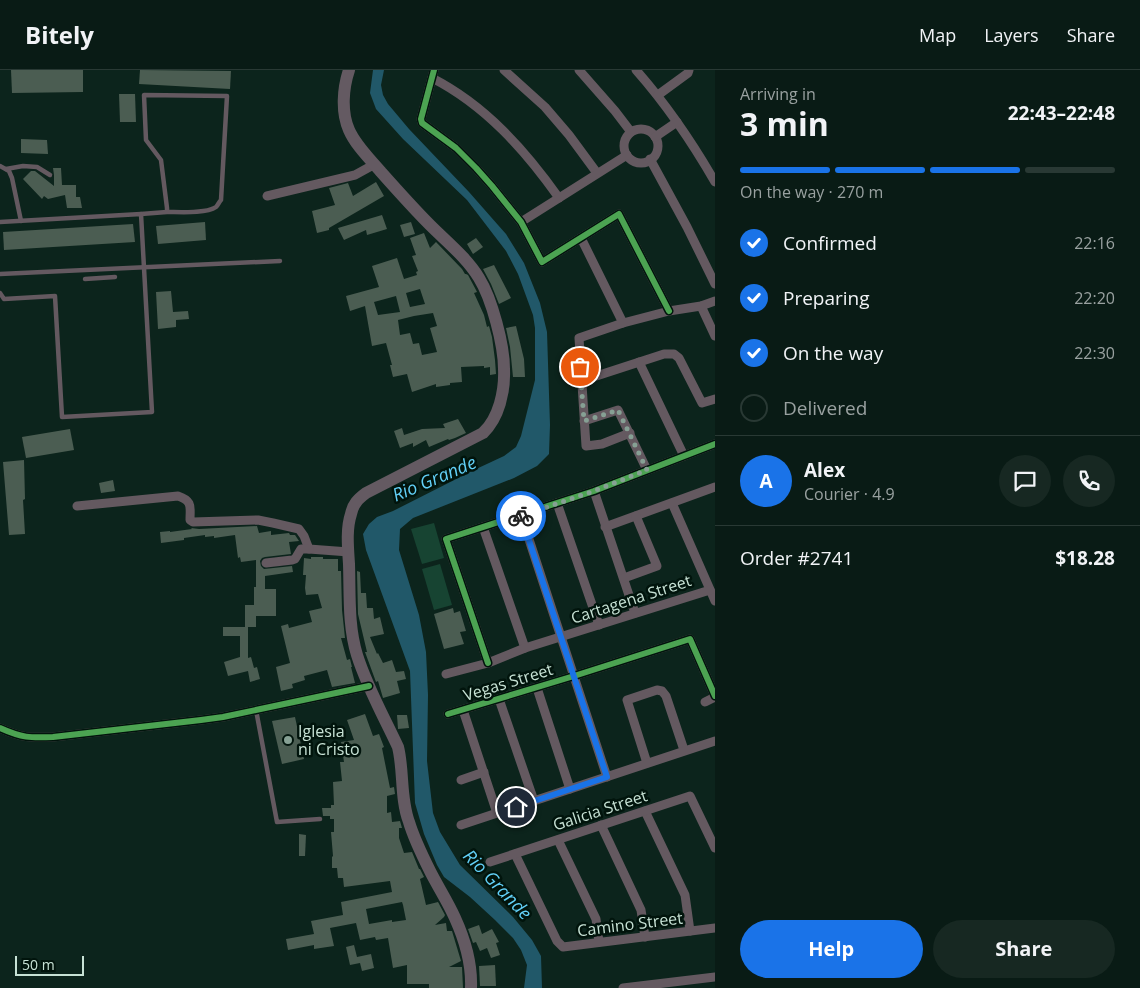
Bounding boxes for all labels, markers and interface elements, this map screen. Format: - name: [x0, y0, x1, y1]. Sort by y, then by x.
- text: Bitely: [25, 18, 94, 51]
- text: Map: [919, 23, 956, 47]
- text: Layers: [984, 23, 1039, 47]
- text: Share: [1067, 23, 1115, 47]
- text: Arriving in: [740, 83, 816, 105]
- text: 22:43–22:48: [1008, 100, 1115, 126]
- text: 3 min: [740, 102, 829, 145]
- text: On the way · 270 m: [740, 181, 883, 203]
- icon: check: [740, 229, 768, 257]
- text: Confirmed: [783, 230, 877, 256]
- text: 22:16: [1074, 232, 1115, 254]
- icon: check: [740, 284, 768, 312]
- text: Preparing: [783, 285, 870, 311]
- text: 22:20: [1074, 287, 1115, 309]
- icon: check: [740, 339, 768, 367]
- text: On the way: [783, 340, 883, 366]
- text: 22:30: [1074, 342, 1115, 364]
- pin: [559, 346, 601, 388]
- icon: bag: [566, 353, 594, 381]
- text: Delivered: [783, 395, 867, 421]
- water label: Rio Grande: [388, 450, 480, 506]
- button: chat: [999, 455, 1051, 507]
- button: phone: [1063, 455, 1115, 507]
- text: Alex: [804, 457, 845, 483]
- text: A: [759, 468, 773, 494]
- text: Courier · 4.9: [804, 483, 895, 505]
- courier: [496, 491, 546, 541]
- icon: bike: [507, 502, 535, 530]
- text: Order #2741: [740, 545, 853, 571]
- text: $18.28: [1055, 545, 1115, 571]
- street label: Cartagena Street: [568, 569, 694, 629]
- street label: Vegas Street: [461, 658, 556, 706]
- place label: Iglesia ni Cristo: [298, 720, 360, 760]
- marker: Iglesia ni Cristo: [282, 734, 294, 746]
- street label: Galicia Street: [550, 784, 650, 836]
- pin: [495, 786, 537, 828]
- icon: home: [502, 793, 530, 821]
- water label: Rio Grande: [458, 844, 538, 924]
- street label: Camino Street: [576, 907, 684, 941]
- button: Help: [740, 920, 923, 978]
- button: Share: [933, 920, 1115, 978]
- scale bar: [15, 953, 84, 976]
- text: 50 m: [22, 955, 55, 974]

